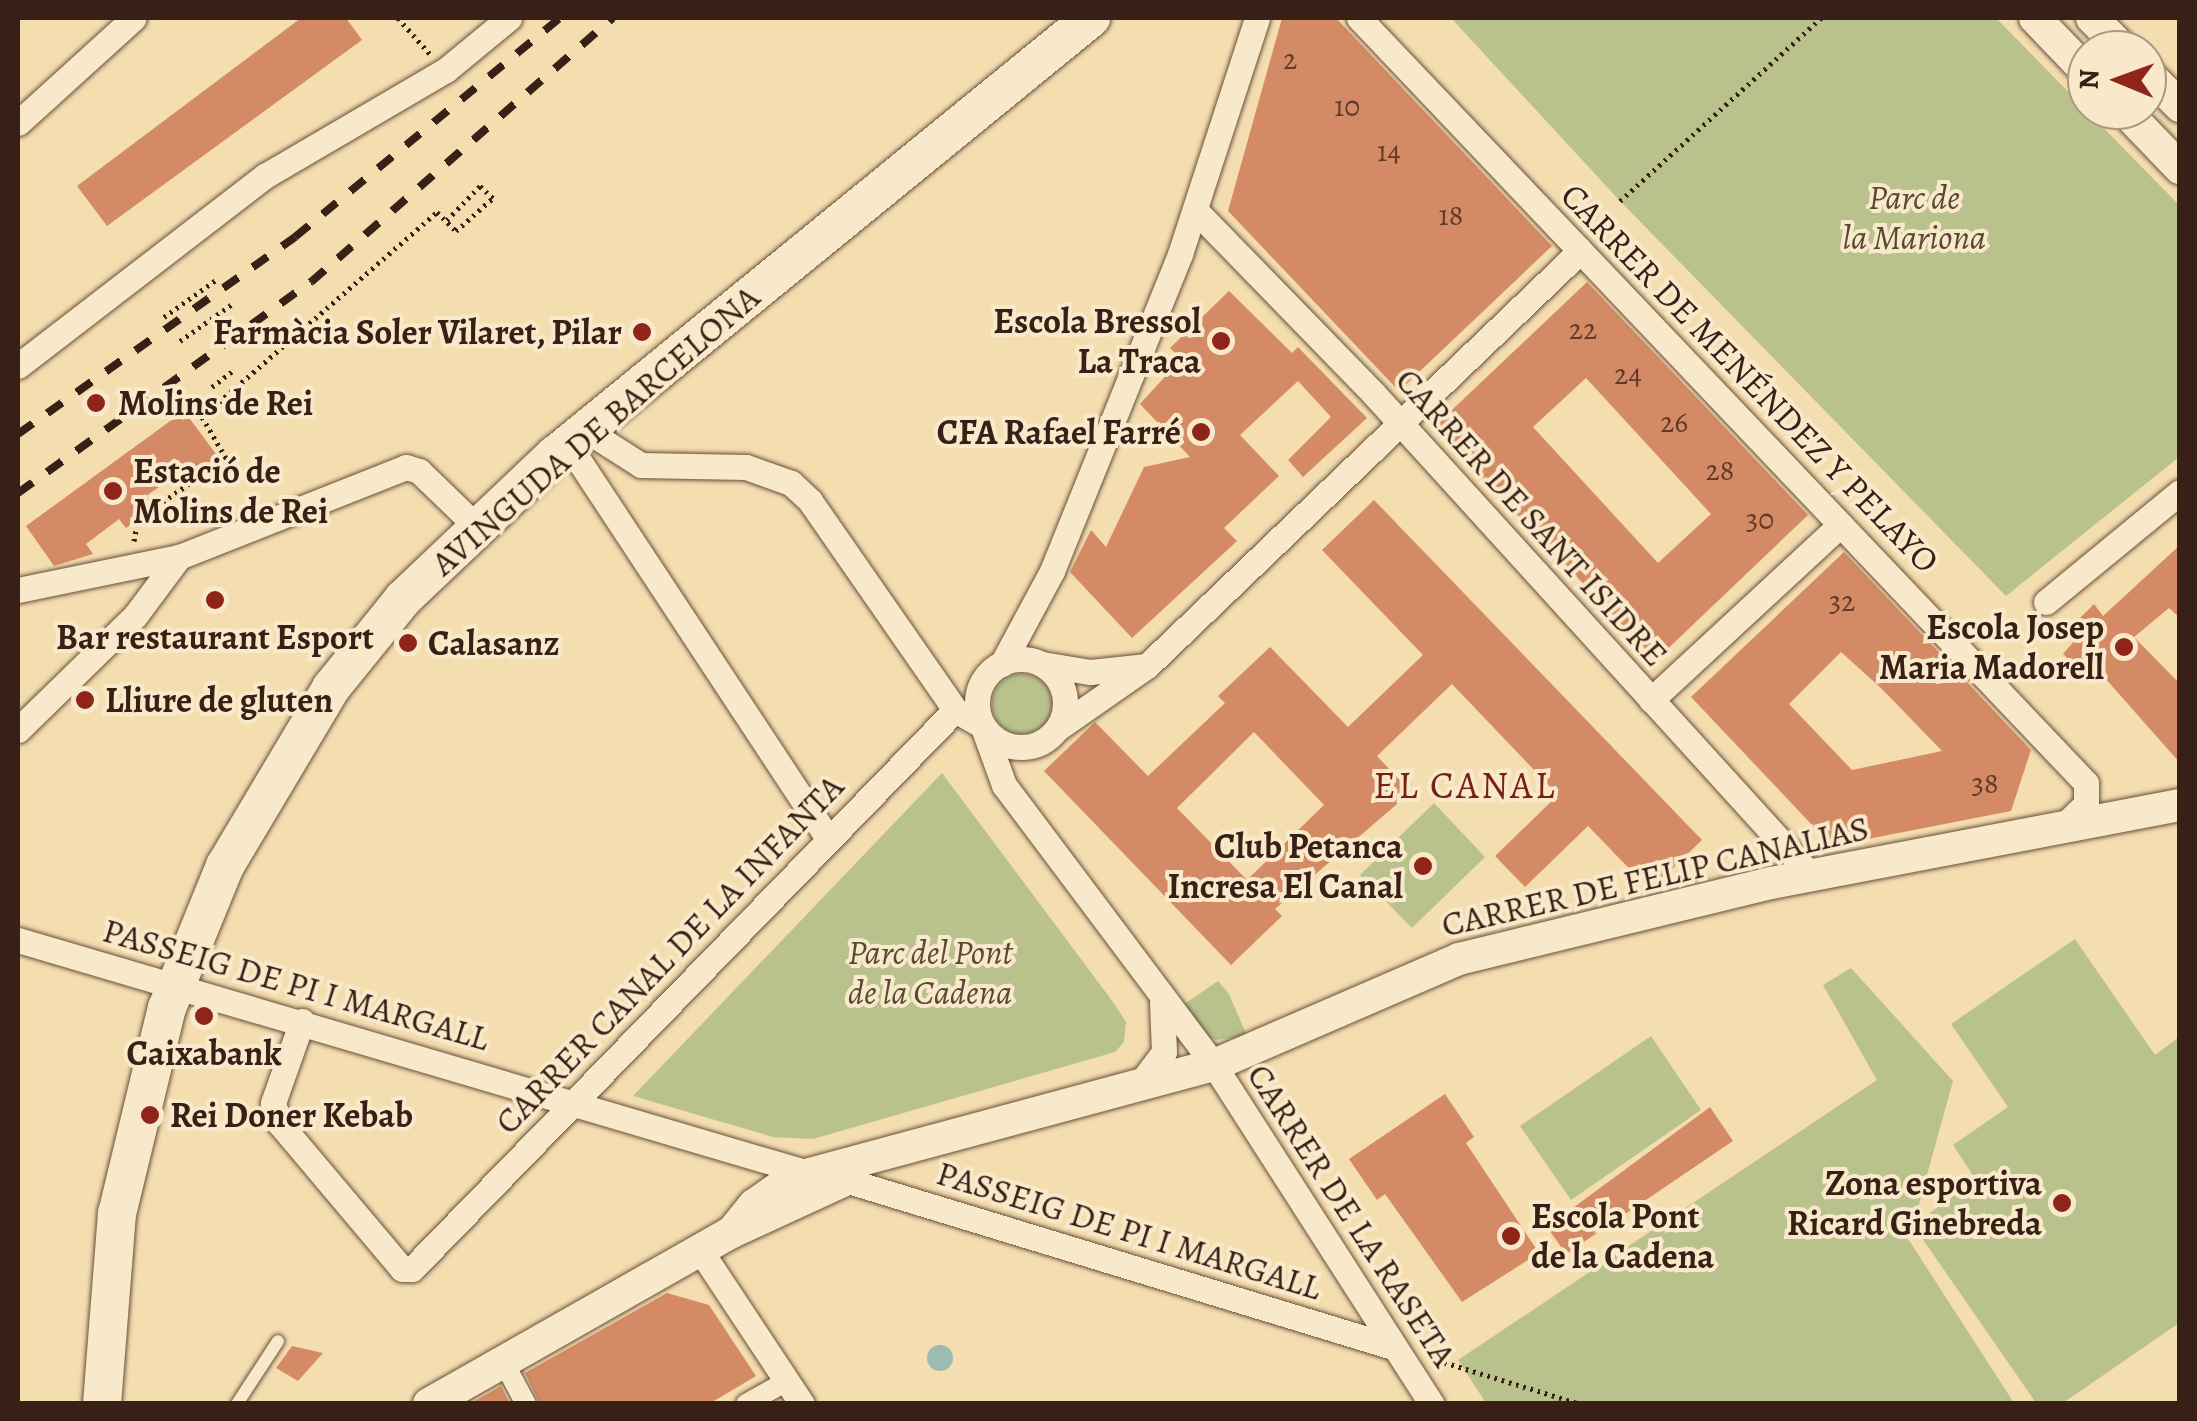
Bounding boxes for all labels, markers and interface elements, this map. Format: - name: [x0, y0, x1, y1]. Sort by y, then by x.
- north arrow: [2067, 30, 2167, 130]
- house number: 2: [1283, 41, 1297, 77]
- text: N: [2070, 69, 2108, 90]
- house number: 10: [1334, 88, 1360, 124]
- house number: 14: [1377, 133, 1401, 169]
- street label: CARRER DE MENÉNDEZ Y PELAYO: [1552, 174, 1948, 582]
- park label: Parc de la Mariona: [1842, 176, 1986, 258]
- house number: 18: [1439, 197, 1463, 233]
- street label: AVINGUDA DE BARCELONA: [422, 276, 768, 584]
- place label: Escola Bressol La Traca: [993, 300, 1201, 382]
- place label: Farmàcia Soler Vilaret, Pilar: [212, 311, 622, 353]
- house number: 22: [1569, 311, 1597, 347]
- marker: Farmàcia Soler Vilaret, Pilar: [631, 321, 653, 343]
- marker: Escola Bressol La Traca: [1210, 330, 1232, 352]
- house number: 24: [1614, 356, 1642, 392]
- street label: CARRER DE SANT ISIDRE: [1387, 359, 1677, 675]
- place label: Molins de Rei: [118, 382, 313, 424]
- marker: Molins de Rei: [83, 390, 109, 416]
- house number: 26: [1660, 404, 1688, 440]
- place label: CFA Rafael Farré: [937, 411, 1181, 453]
- marker: CFA Rafael Farré: [1190, 421, 1212, 443]
- place label: Estació de Molins de Rei: [133, 450, 328, 532]
- house number: 28: [1706, 452, 1734, 488]
- marker: Estació de Molins de Rei: [102, 480, 124, 502]
- house number: 30: [1746, 501, 1774, 537]
- house number: 32: [1829, 583, 1855, 619]
- marker: Bar restaurant Esport: [204, 589, 226, 611]
- place label: Escola Josep Maria Madorell: [1879, 606, 2104, 688]
- place label: Bar restaurant Esport: [56, 616, 374, 658]
- place label: Calasanz: [428, 622, 559, 664]
- marker: Calasanz: [397, 632, 419, 654]
- marker: Escola Josep Maria Madorell: [2113, 636, 2135, 658]
- place label: Lliure de gluten: [105, 679, 333, 721]
- marker: Lliure de gluten: [74, 689, 96, 711]
- district label: EL CANAL: [1373, 763, 1557, 809]
- house number: 38: [1971, 765, 1999, 801]
- street label: CARRER CANAL DE LA INFANTA: [486, 766, 852, 1142]
- street label: CARRER DE FELIP CANALIAS: [1437, 806, 1873, 946]
- place label: Club Petanca Incresa El Canal: [1168, 825, 1403, 907]
- marker: Club Petanca Incresa El Canal: [1412, 855, 1434, 877]
- street label: PASSEIG DE PI I MARGALL: [98, 909, 494, 1059]
- park label: Parc del Pont de la Cadena: [848, 931, 1012, 1013]
- marker: Caixabank: [193, 1005, 215, 1027]
- place label: Caixabank: [126, 1032, 282, 1074]
- street label: CARRER DE LA RASETA: [1239, 1056, 1465, 1374]
- place label: Rei Doner Kebab: [170, 1094, 413, 1136]
- marker: Rei Doner Kebab: [139, 1104, 161, 1126]
- street label: PASSEIG DE PI I MARGALL: [932, 1151, 1326, 1309]
- place label: Zona esportiva Ricard Ginebreda: [1787, 1162, 2042, 1244]
- marker: Zona esportiva Ricard Ginebreda: [2051, 1192, 2073, 1214]
- place label: Escola Pont de la Cadena: [1531, 1195, 1714, 1277]
- marker: Escola Pont de la Cadena: [1500, 1225, 1522, 1247]

